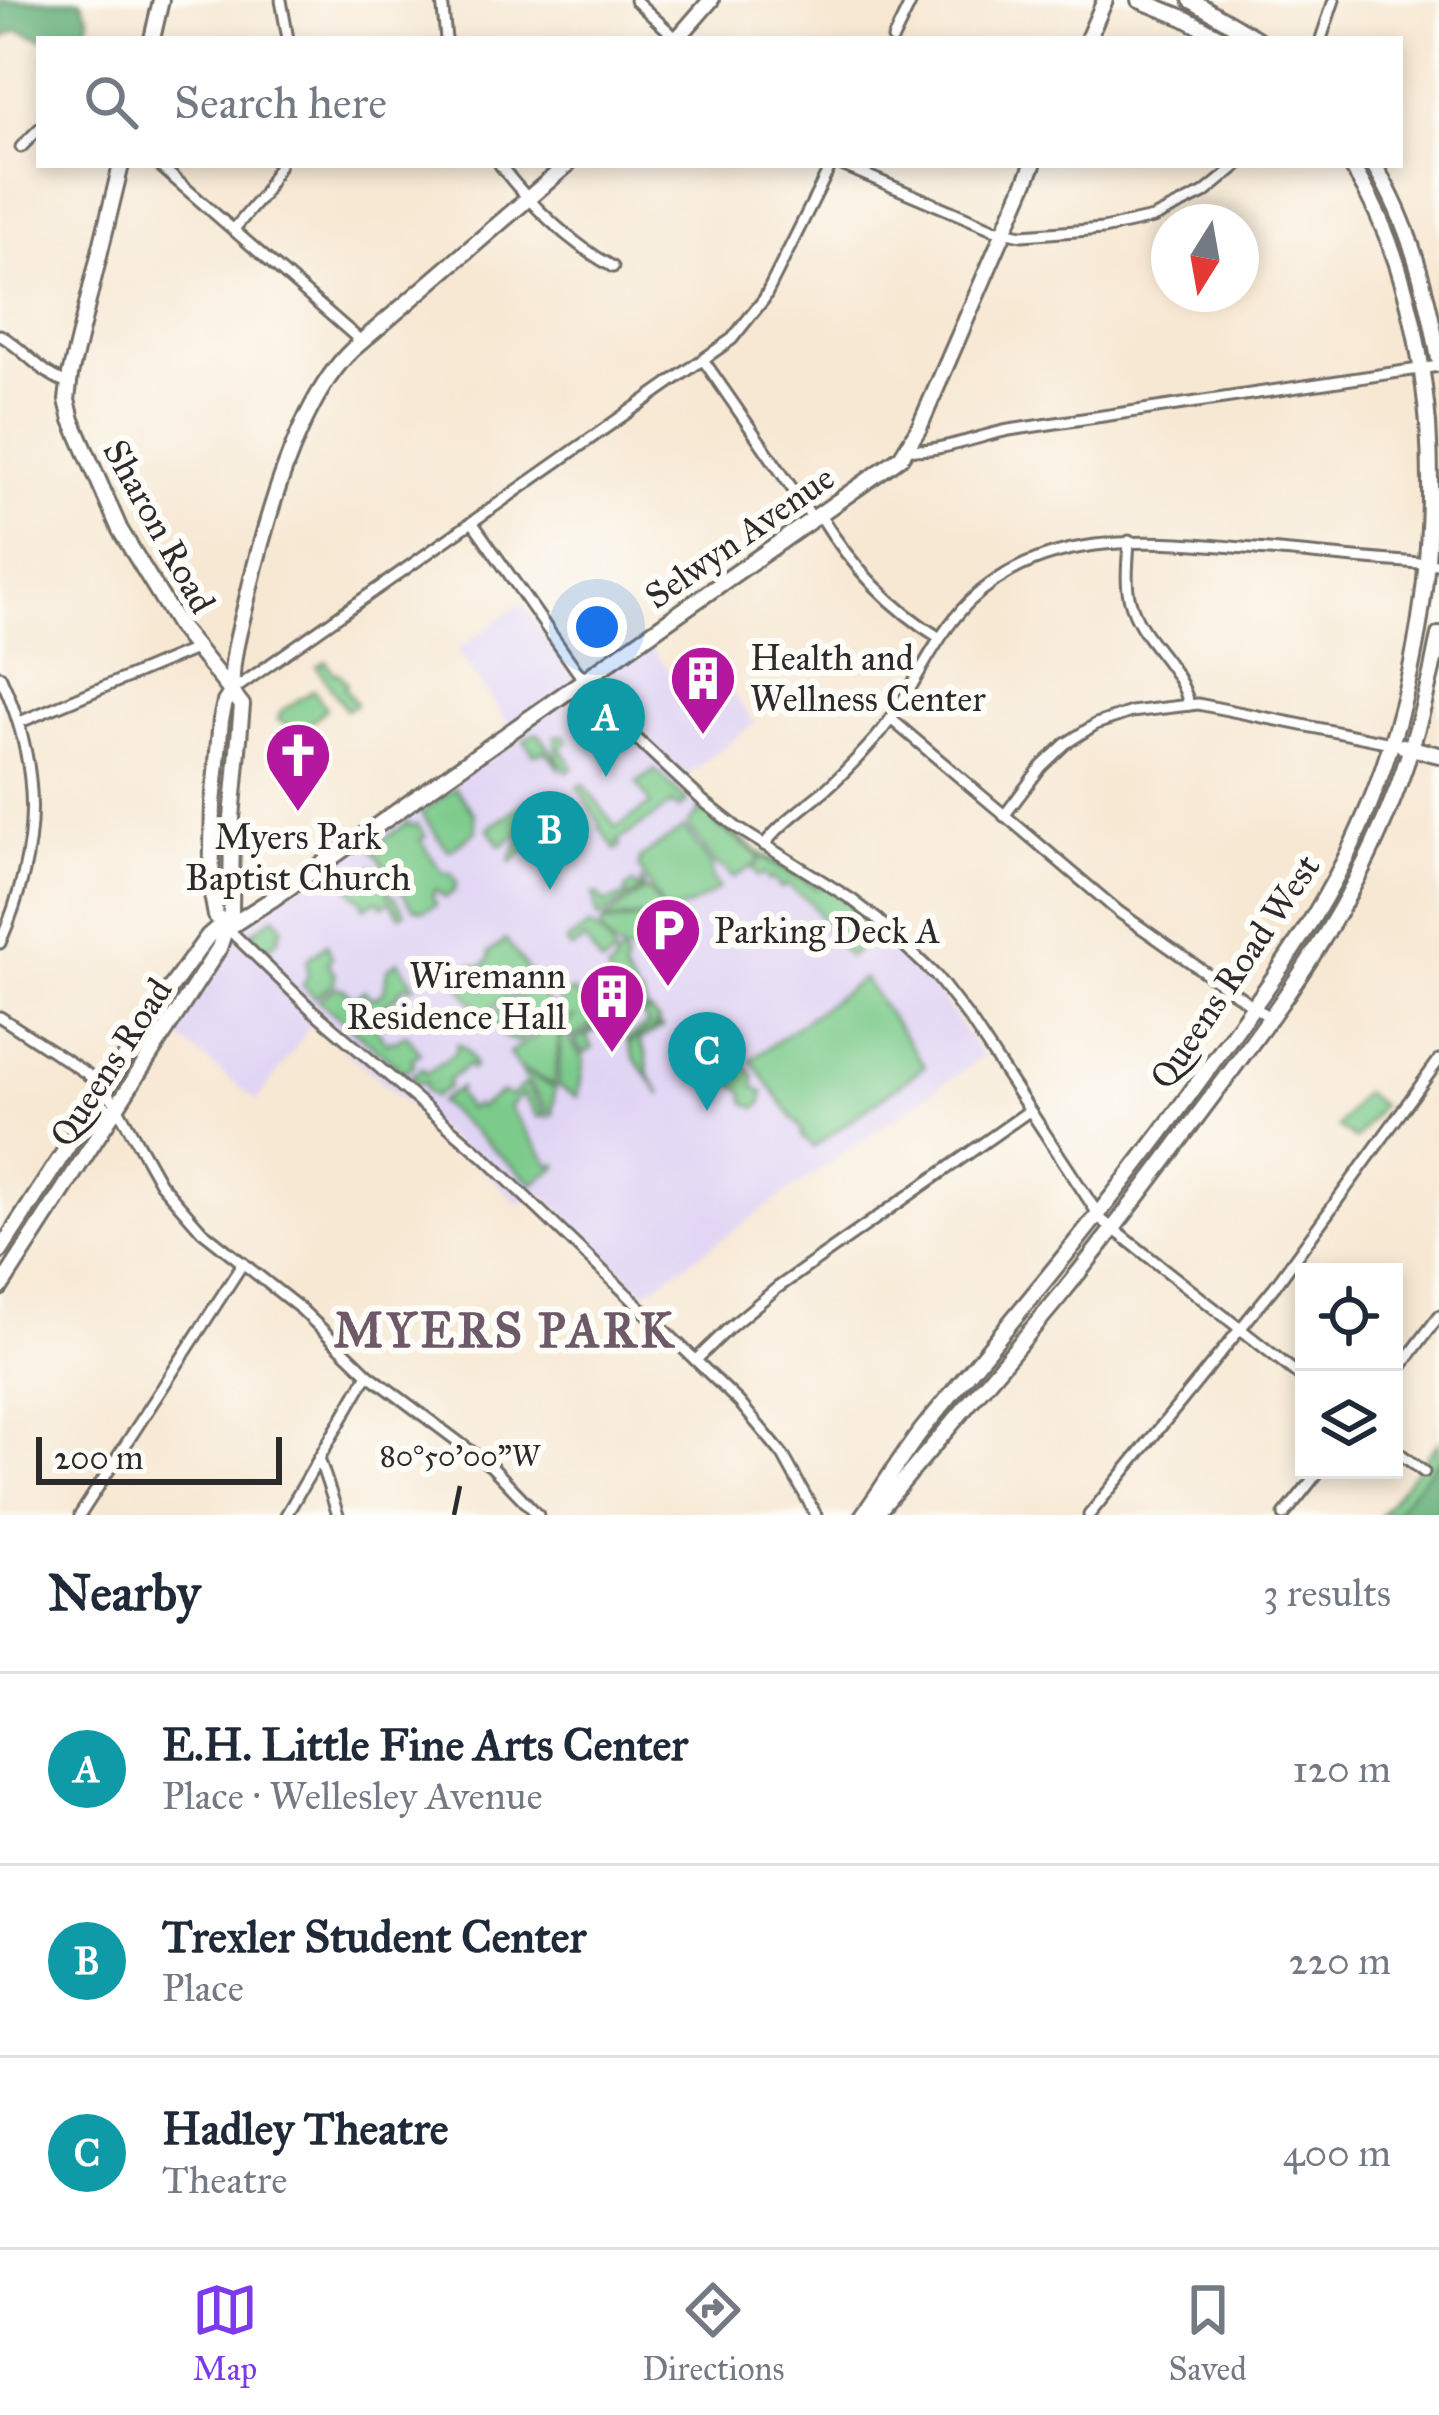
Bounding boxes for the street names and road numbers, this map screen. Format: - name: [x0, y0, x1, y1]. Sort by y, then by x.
- street label: Sharon Road: [93, 432, 225, 621]
- street label: Selwyn Avenue: [636, 455, 843, 618]
- street label: Queens Road West: [1140, 846, 1330, 1097]
- street label: Queens Road: [40, 970, 181, 1155]

